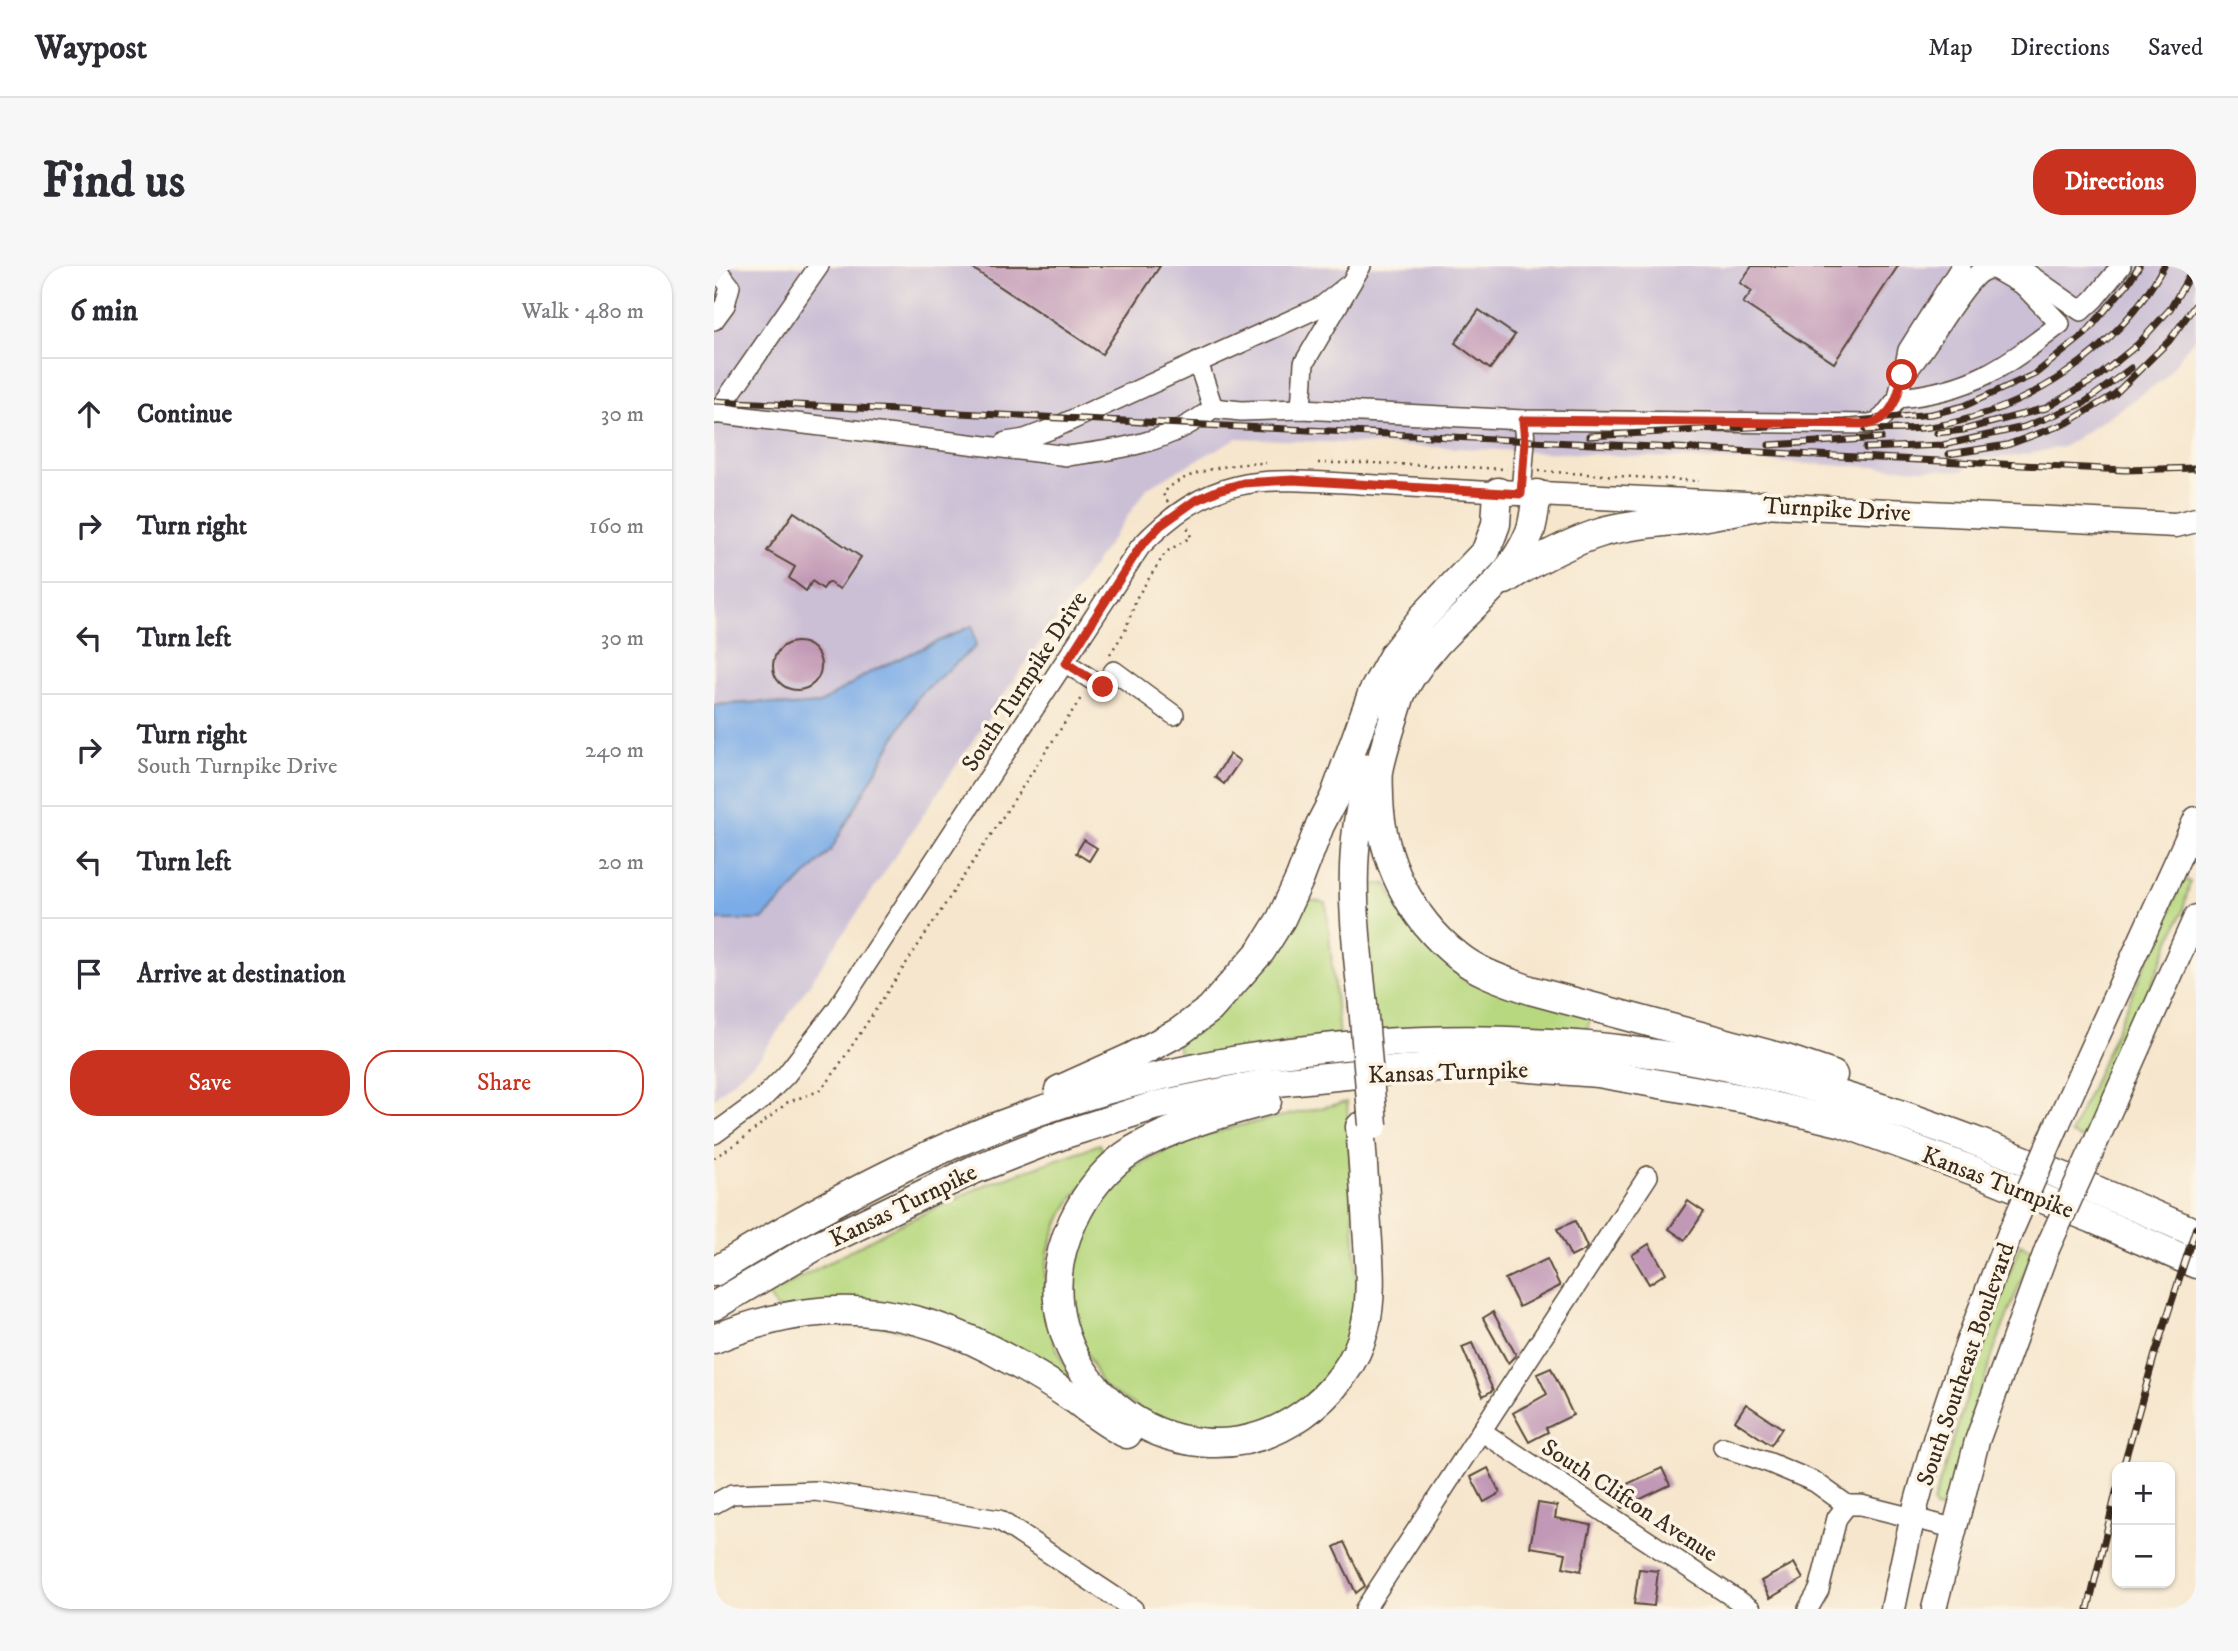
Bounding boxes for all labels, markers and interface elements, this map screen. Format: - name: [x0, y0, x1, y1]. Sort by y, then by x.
- text: Waypost: [35, 28, 147, 69]
- text: Map: [1928, 33, 1973, 63]
- text: Directions: [2011, 33, 2110, 63]
- text: Saved: [2148, 33, 2203, 63]
- button: Directions: [2033, 149, 2196, 215]
- text: Find us: [42, 151, 185, 213]
- text: 6 min: [70, 293, 138, 330]
- text: Walk · 480 m: [521, 297, 644, 326]
- route start: [1886, 359, 1917, 390]
- icon: ahead: [70, 395, 108, 433]
- text: Continue: [137, 398, 232, 431]
- text: 30 m: [601, 400, 644, 429]
- street label: Turnpike Drive: [1762, 491, 1912, 529]
- icon: right: [70, 507, 108, 545]
- text: Turn right: [137, 510, 247, 543]
- text: 160 m: [589, 512, 644, 541]
- street label: South Turnpike Drive: [955, 586, 1094, 777]
- icon: left: [70, 619, 108, 657]
- text: Turn left: [137, 622, 231, 655]
- text: 30 m: [601, 624, 644, 653]
- route end: [1087, 671, 1118, 702]
- text: Turn right: [137, 719, 247, 752]
- icon: right: [70, 731, 108, 769]
- text: 240 m: [585, 736, 644, 765]
- text: South Turnpike Drive: [137, 752, 337, 781]
- icon: left: [70, 843, 108, 881]
- text: Turn left: [137, 846, 231, 879]
- text: 20 m: [598, 848, 644, 877]
- icon: arrive: [70, 955, 108, 993]
- text: Arrive at destination: [137, 958, 346, 991]
- button: Save: [70, 1050, 350, 1116]
- button: Share: [364, 1050, 644, 1116]
- street label: Kansas Turnpike: [1367, 1055, 1529, 1091]
- street label: Kansas Turnpike: [1917, 1140, 2078, 1226]
- street label: Kansas Turnpike: [825, 1157, 982, 1255]
- street label: South Southeast Boulevard: [1910, 1239, 2022, 1490]
- street label: South Clifton Avenue: [1536, 1433, 1723, 1569]
- map controls: [2112, 1462, 2175, 1588]
- button: +: [2112, 1462, 2175, 1525]
- button: −: [2112, 1525, 2175, 1588]

